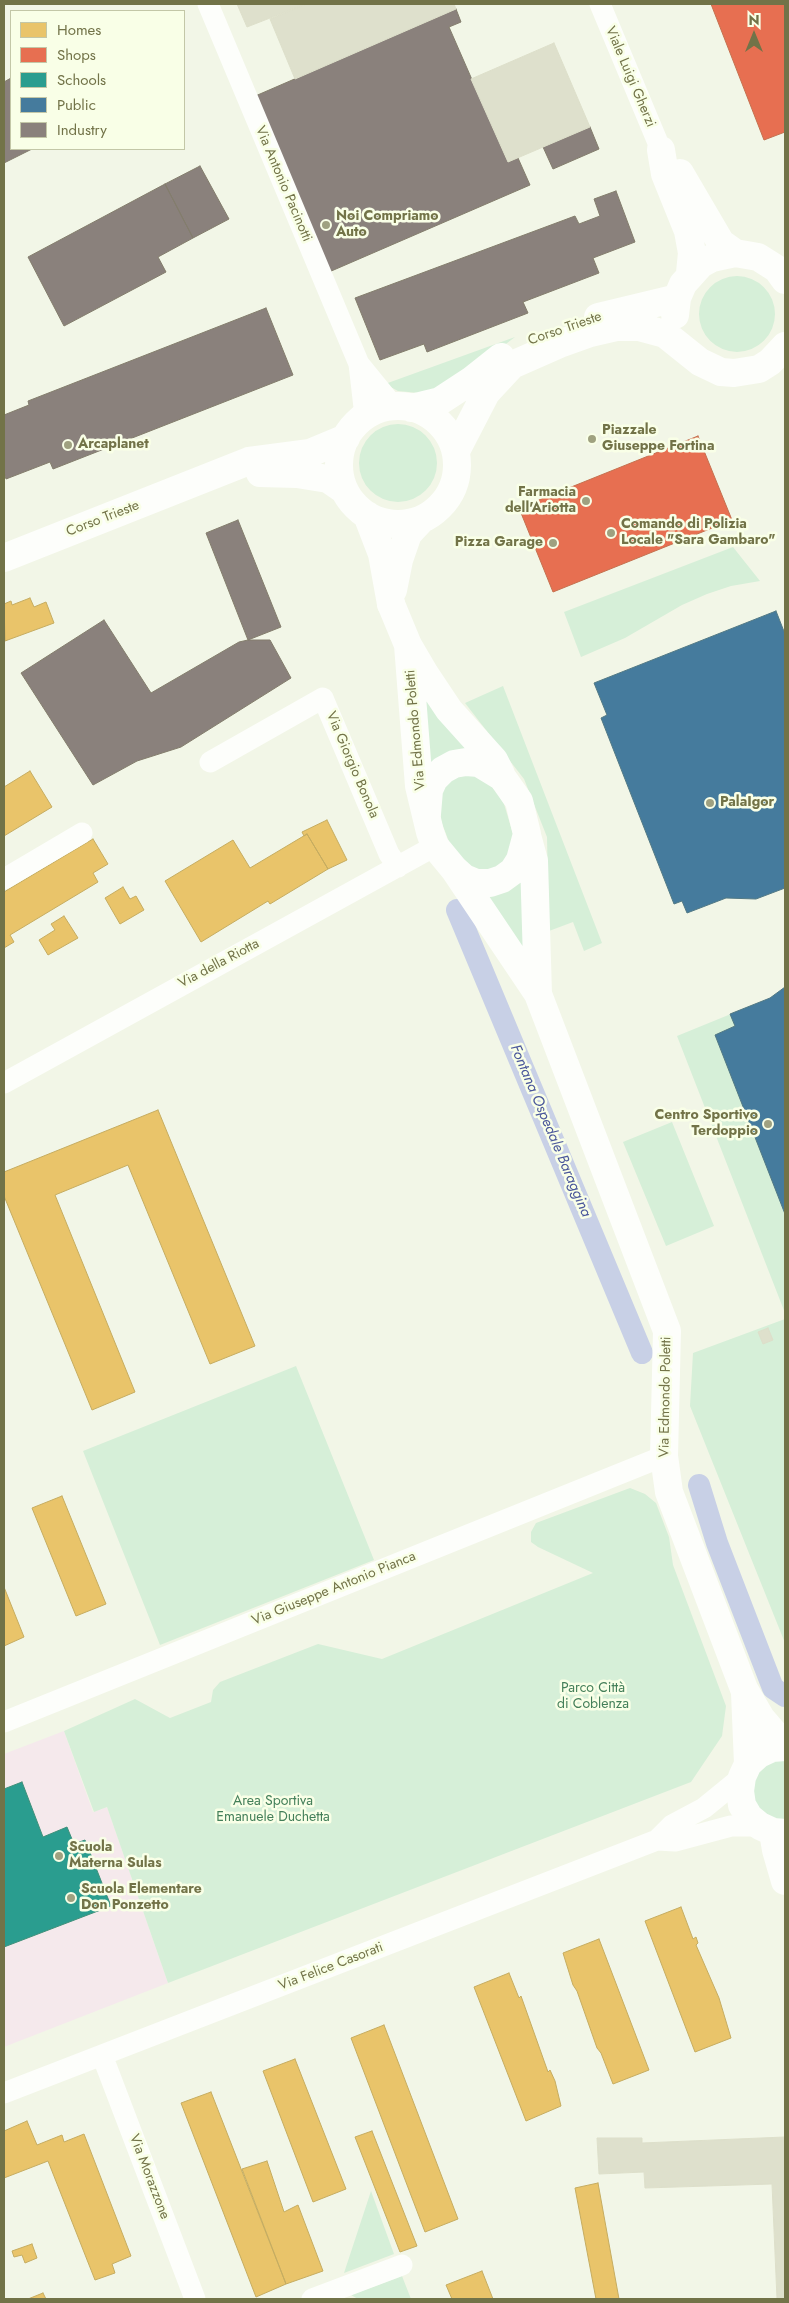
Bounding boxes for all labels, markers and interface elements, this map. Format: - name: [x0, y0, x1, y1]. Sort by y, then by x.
- legend: [10, 10, 185, 150]
- north arrow: [729, 10, 779, 60]
- text: N: [748, 10, 760, 30]
- text: Homes: [57, 19, 101, 41]
- street label: Viale Luigi Gherzi: [601, 24, 659, 130]
- text: Shops: [57, 44, 96, 66]
- text: Schools: [57, 69, 106, 91]
- text: Public: [57, 94, 96, 116]
- text: Industry: [57, 119, 107, 141]
- street label: Via Antonio Pacinotti: [251, 124, 315, 244]
- place label: Noi Compriamo Auto: [336, 209, 439, 242]
- marker: Noi Compriamo Auto: [320, 219, 332, 231]
- street label: Corso Trieste: [526, 309, 604, 349]
- place label: Piazzale Giuseppe Fortina: [602, 423, 714, 456]
- marker: Piazzale Giuseppe Fortina: [586, 433, 598, 445]
- place label: Arcaplanet: [78, 437, 149, 453]
- marker: Arcaplanet: [62, 439, 74, 451]
- place label: Farmacia dell'Ariotta: [505, 485, 576, 518]
- marker: Farmacia dell'Ariotta: [580, 495, 592, 507]
- street label: Corso Trieste: [64, 497, 142, 541]
- place label: Comando di Polizia Locale "Sara Gambaro": [621, 517, 775, 550]
- marker: Comando di Polizia Locale "Sara Gambaro": [605, 527, 617, 539]
- place label: Pizza Garage: [455, 535, 543, 551]
- marker: Pizza Garage: [547, 537, 559, 549]
- street label: Via Edmondo Poletti: [402, 669, 430, 791]
- street label: Via Giorgio Bonola: [322, 709, 382, 821]
- place label: PalaIgor: [720, 795, 774, 811]
- marker: PalaIgor: [704, 797, 716, 809]
- street label: Via della Riotta: [176, 936, 262, 992]
- water label: Fontana Ospedale Baraggina: [505, 1042, 595, 1220]
- place label: Centro Sportivo Terdoppio: [655, 1108, 758, 1140]
- marker: Centro Sportivo Terdoppio: [762, 1118, 774, 1130]
- street label: Via Edmondo Poletti: [657, 1336, 675, 1458]
- street label: Via Giuseppe Antonio Pianca: [250, 1548, 418, 1630]
- park label: Parco Città di Coblenza: [557, 1681, 629, 1714]
- park label: Area Sportiva Emanuele Duchetta: [216, 1794, 330, 1826]
- place label: Scuola Materna Sulas: [69, 1840, 162, 1872]
- marker: Scuola Materna Sulas: [53, 1850, 65, 1862]
- place label: Scuola Elementare Don Ponzetto: [81, 1882, 202, 1914]
- marker: Scuola Elementare Don Ponzetto: [65, 1892, 77, 1904]
- street label: Via Felice Casorati: [276, 1939, 386, 1995]
- street label: Via Morazzone: [125, 2132, 173, 2222]

